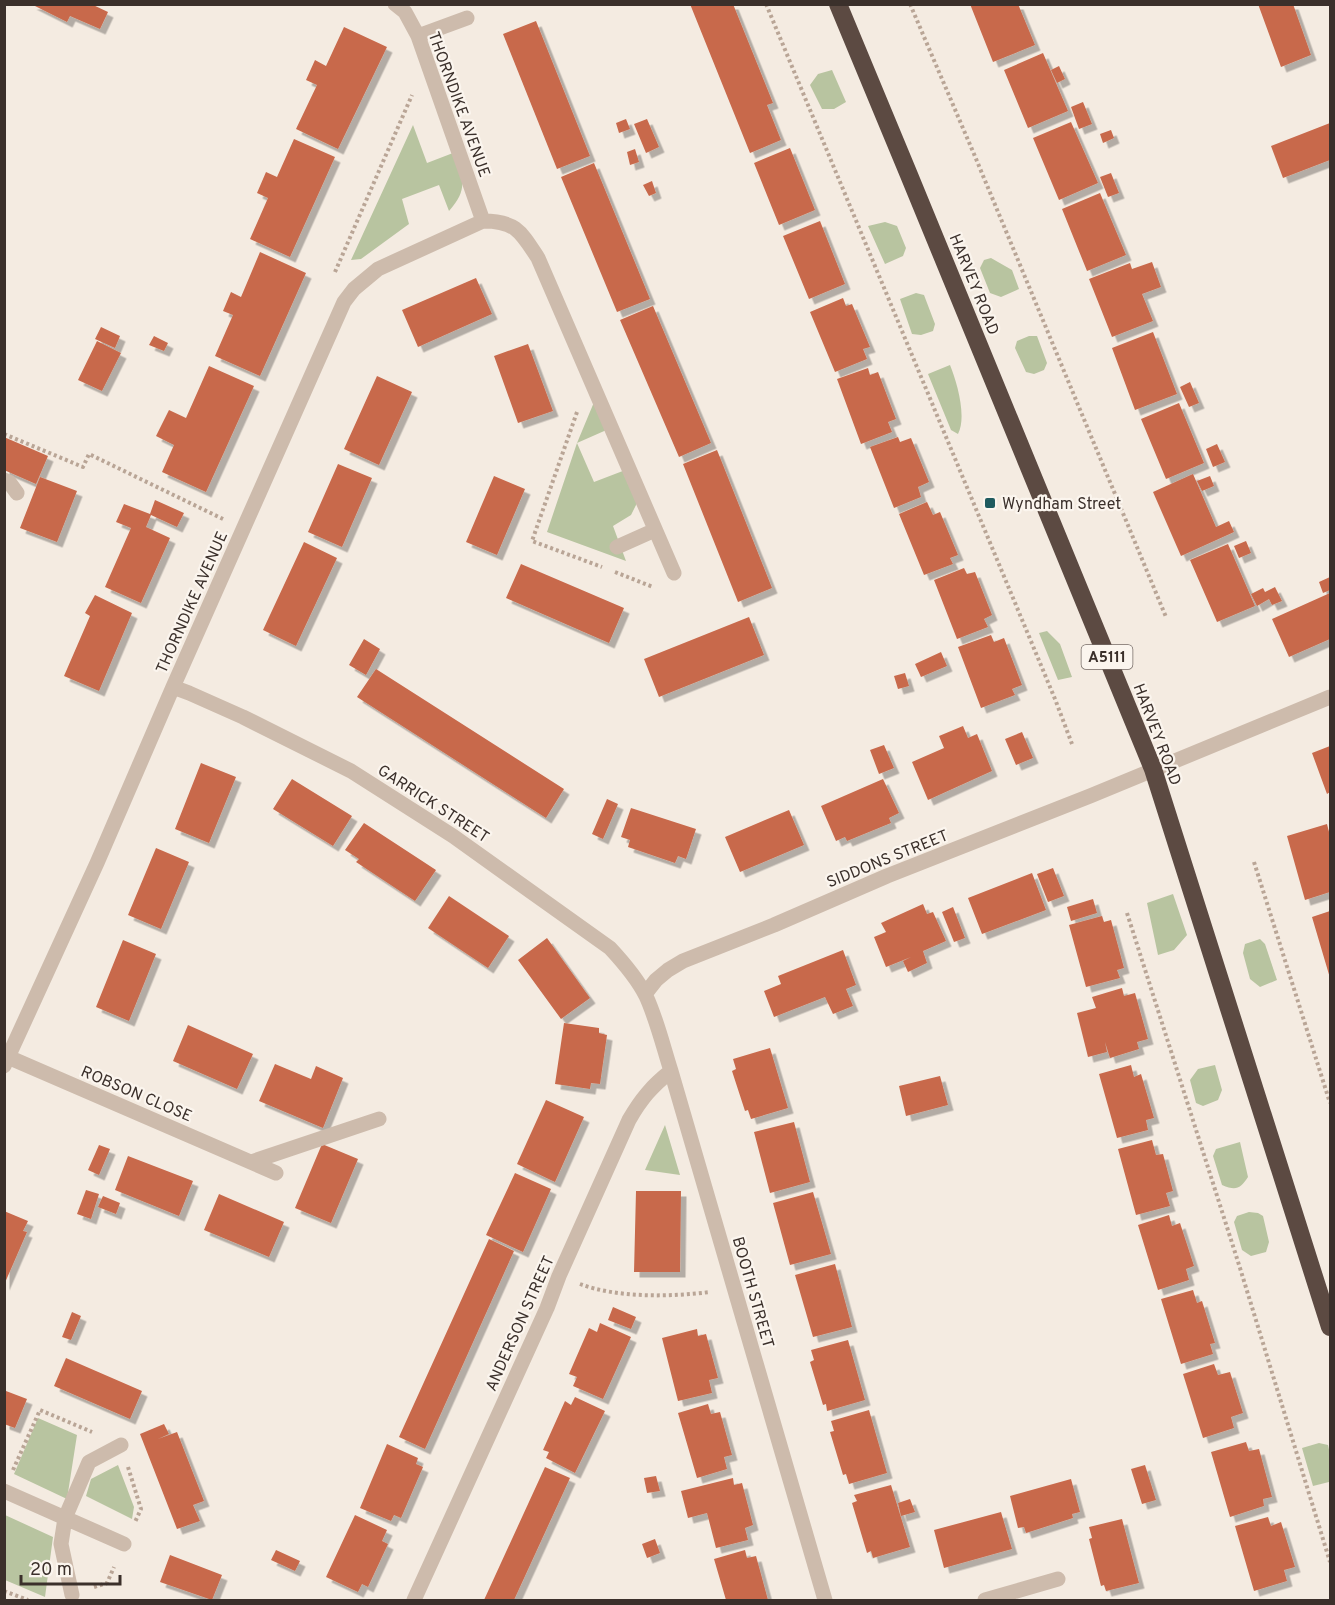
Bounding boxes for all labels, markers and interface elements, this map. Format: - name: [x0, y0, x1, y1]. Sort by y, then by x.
- street label: THORNDIKE AVENUE: [422, 29, 494, 180]
- street label: HARVEY ROAD: [944, 231, 1003, 338]
- place label: Wyndham Street: [1002, 495, 1121, 515]
- marker: Wyndham Street: [983, 496, 997, 510]
- street label: THORNDIKE AVENUE: [152, 529, 233, 677]
- road number: A5111: [1082, 645, 1132, 669]
- street label: HARVEY ROAD: [1128, 681, 1185, 788]
- street label: GARRICK STREET: [373, 761, 493, 848]
- street label: SIDDONS STREET: [824, 826, 952, 893]
- street label: ROBSON CLOSE: [78, 1062, 195, 1127]
- street label: BOOTH STREET: [727, 1235, 778, 1351]
- street label: ANDERSON STREET: [482, 1253, 560, 1395]
- scale bar: [21, 1548, 120, 1586]
- text: 20 m: [30, 1559, 72, 1582]

